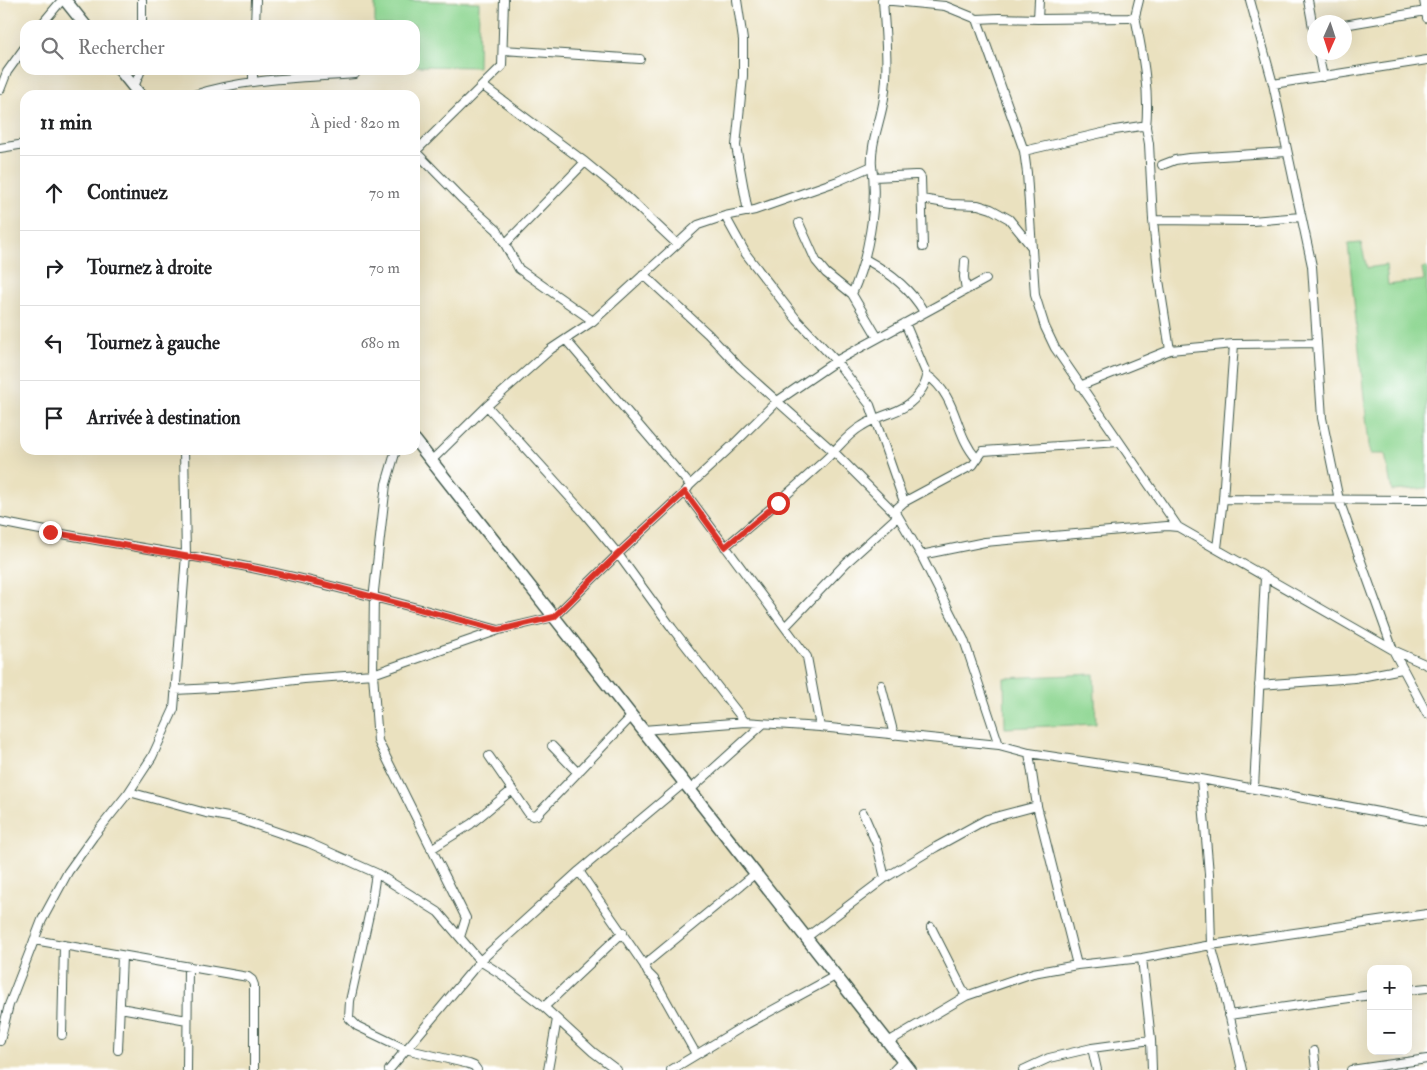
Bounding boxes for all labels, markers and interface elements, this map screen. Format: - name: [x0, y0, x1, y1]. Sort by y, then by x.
- north arrow: [1307, 15, 1352, 60]
- search box: [20, 20, 420, 75]
- icon: search: [38, 34, 66, 62]
- text: Rechercher: [78, 36, 165, 60]
- text: 11 min: [40, 109, 92, 136]
- text: À pied · 820 m: [310, 113, 400, 133]
- icon: ahead: [40, 179, 68, 207]
- text: Continuez: [87, 181, 168, 205]
- text: 70 m: [369, 183, 400, 203]
- icon: right: [40, 254, 68, 282]
- text: Tournez à droite: [87, 256, 212, 280]
- text: 70 m: [369, 258, 400, 278]
- icon: left: [40, 329, 68, 357]
- text: Tournez à gauche: [87, 331, 220, 355]
- text: 680 m: [360, 333, 400, 353]
- icon: arrive: [40, 404, 68, 432]
- text: Arrivée à destination: [87, 406, 241, 430]
- route start: [767, 492, 790, 515]
- route end: [39, 521, 62, 544]
- map controls: [1367, 965, 1412, 1055]
- button: +: [1367, 965, 1412, 1010]
- button: −: [1367, 1010, 1412, 1055]

